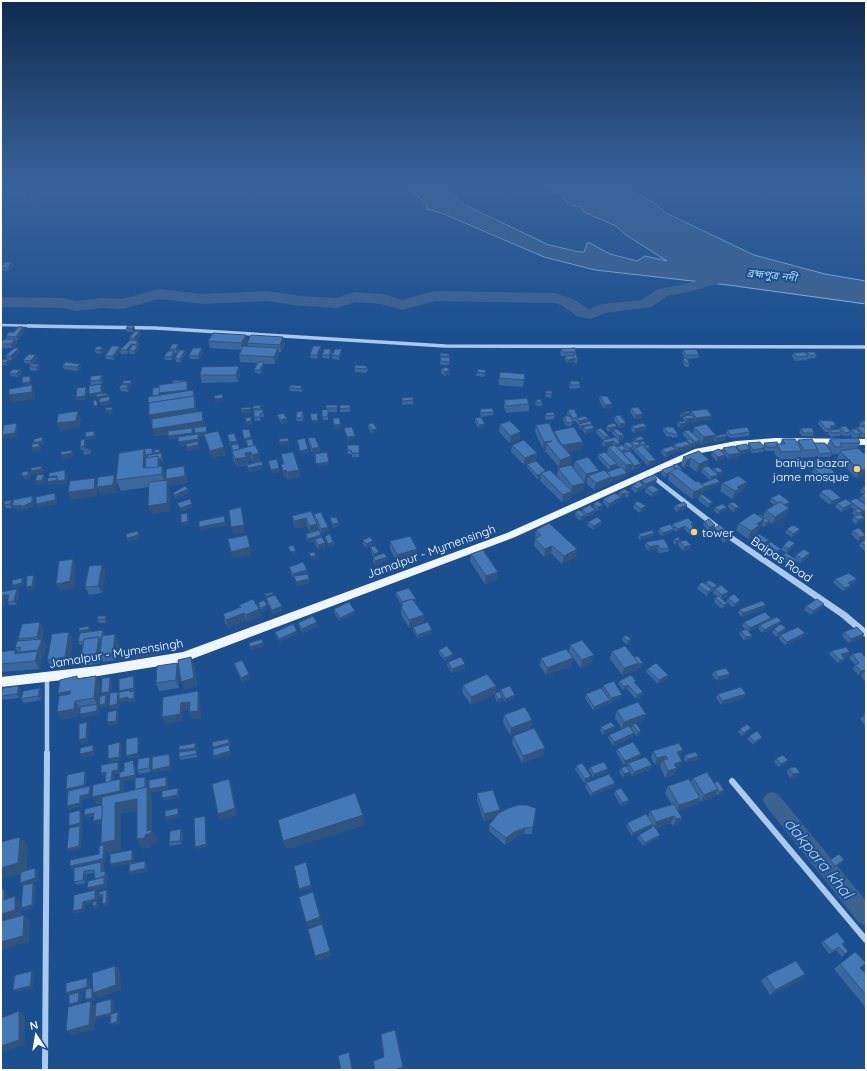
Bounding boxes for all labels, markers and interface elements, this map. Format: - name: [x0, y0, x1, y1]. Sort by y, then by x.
- water label: ব্রহ্মপুত্র নদী: [746, 265, 800, 285]
- place label: baniya bazar jame mosque: [772, 455, 849, 484]
- marker: baniya bazar jame mosque: [852, 464, 862, 474]
- street label: Jamalpur - Mymensingh: [365, 521, 497, 581]
- place label: tower: [702, 525, 734, 540]
- marker: tower: [689, 527, 699, 537]
- street label: Baipas Road: [748, 533, 816, 585]
- street label: Jamalpur - Mymensingh: [48, 635, 184, 671]
- water label: dakpara khal: [780, 813, 859, 904]
- north arrow: [16, 1015, 56, 1055]
- text: N: [29, 1018, 39, 1033]

